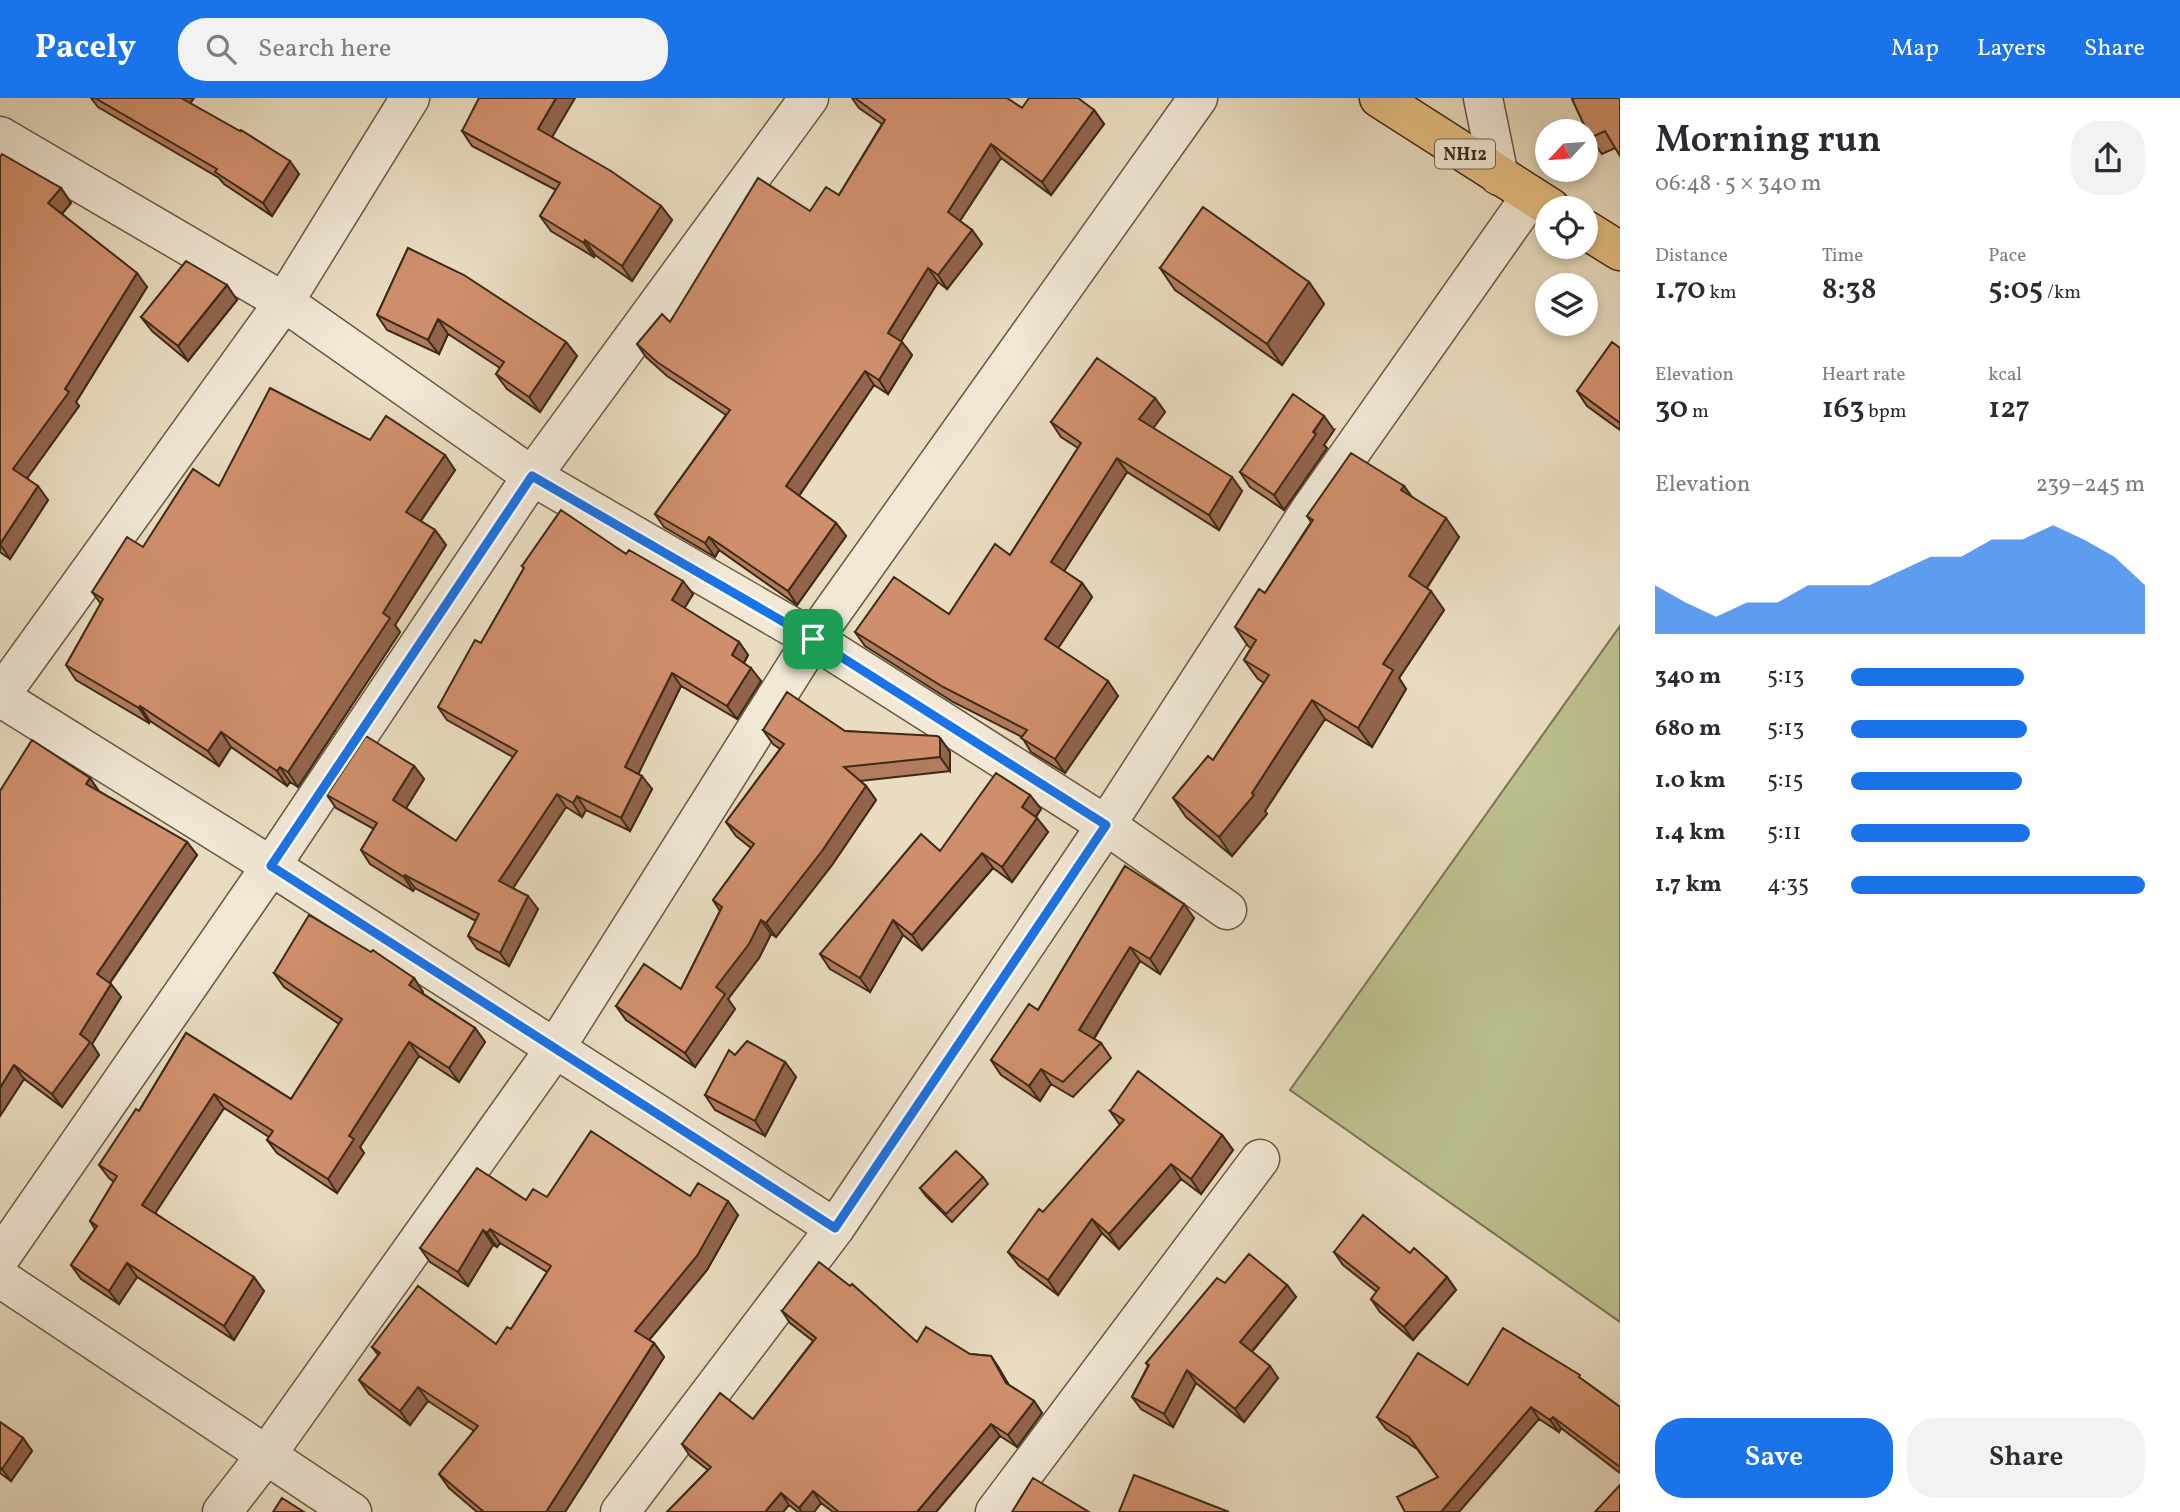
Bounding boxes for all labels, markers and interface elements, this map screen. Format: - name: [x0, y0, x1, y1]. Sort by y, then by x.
- search box: [178, 18, 668, 81]
- text: Pacely: [35, 26, 136, 72]
- icon: search: [202, 30, 240, 68]
- text: Search here: [258, 31, 391, 67]
- text: Map: [1891, 32, 1939, 66]
- text: Layers: [1977, 32, 2046, 66]
- text: Share: [2084, 32, 2145, 66]
- text: Morning run: [1655, 115, 1881, 168]
- north arrow: [1535, 119, 1598, 182]
- map controls: [1535, 119, 1598, 336]
- button: share: [2071, 121, 2145, 195]
- road number: NH12: [1435, 140, 1495, 168]
- text: 06:48 · 5 × 340 m: [1655, 168, 1822, 200]
- button: locate: [1535, 196, 1598, 259]
- text: Distance: [1655, 243, 1728, 269]
- text: Time: [1822, 243, 1863, 269]
- text: Pace: [1988, 243, 2026, 269]
- text: 1.70: [1655, 269, 1706, 311]
- text: 8:38: [1822, 269, 1877, 311]
- text: 5:05: [1988, 269, 2043, 311]
- button: layers: [1535, 273, 1598, 336]
- text: km: [1706, 280, 1737, 306]
- text: /km: [2043, 280, 2081, 306]
- text: Elevation: [1655, 362, 1734, 388]
- text: Heart rate: [1822, 362, 1906, 388]
- text: kcal: [1988, 362, 2022, 388]
- text: 30: [1655, 388, 1688, 430]
- text: 163: [1822, 388, 1865, 430]
- text: 127: [1988, 388, 2030, 430]
- text: m: [1688, 399, 1709, 425]
- text: bpm: [1865, 399, 1906, 425]
- text: Elevation: [1655, 469, 1751, 501]
- text: 239–245 m: [2036, 469, 2145, 501]
- pin: [783, 609, 843, 669]
- icon: arrive: [794, 620, 832, 658]
- text: 340 m: [1655, 661, 1721, 693]
- text: 5:13: [1767, 661, 1804, 693]
- text: 680 m: [1655, 713, 1721, 745]
- text: 5:13: [1767, 713, 1804, 745]
- text: 1.0 km: [1655, 765, 1726, 797]
- text: 5:15: [1767, 765, 1803, 797]
- text: 1.4 km: [1655, 817, 1726, 849]
- text: 5:11: [1767, 817, 1801, 849]
- text: 1.7 km: [1655, 869, 1722, 901]
- text: 4:35: [1767, 869, 1809, 901]
- button: Save: [1655, 1418, 1893, 1498]
- button: Share: [1907, 1418, 2145, 1498]

